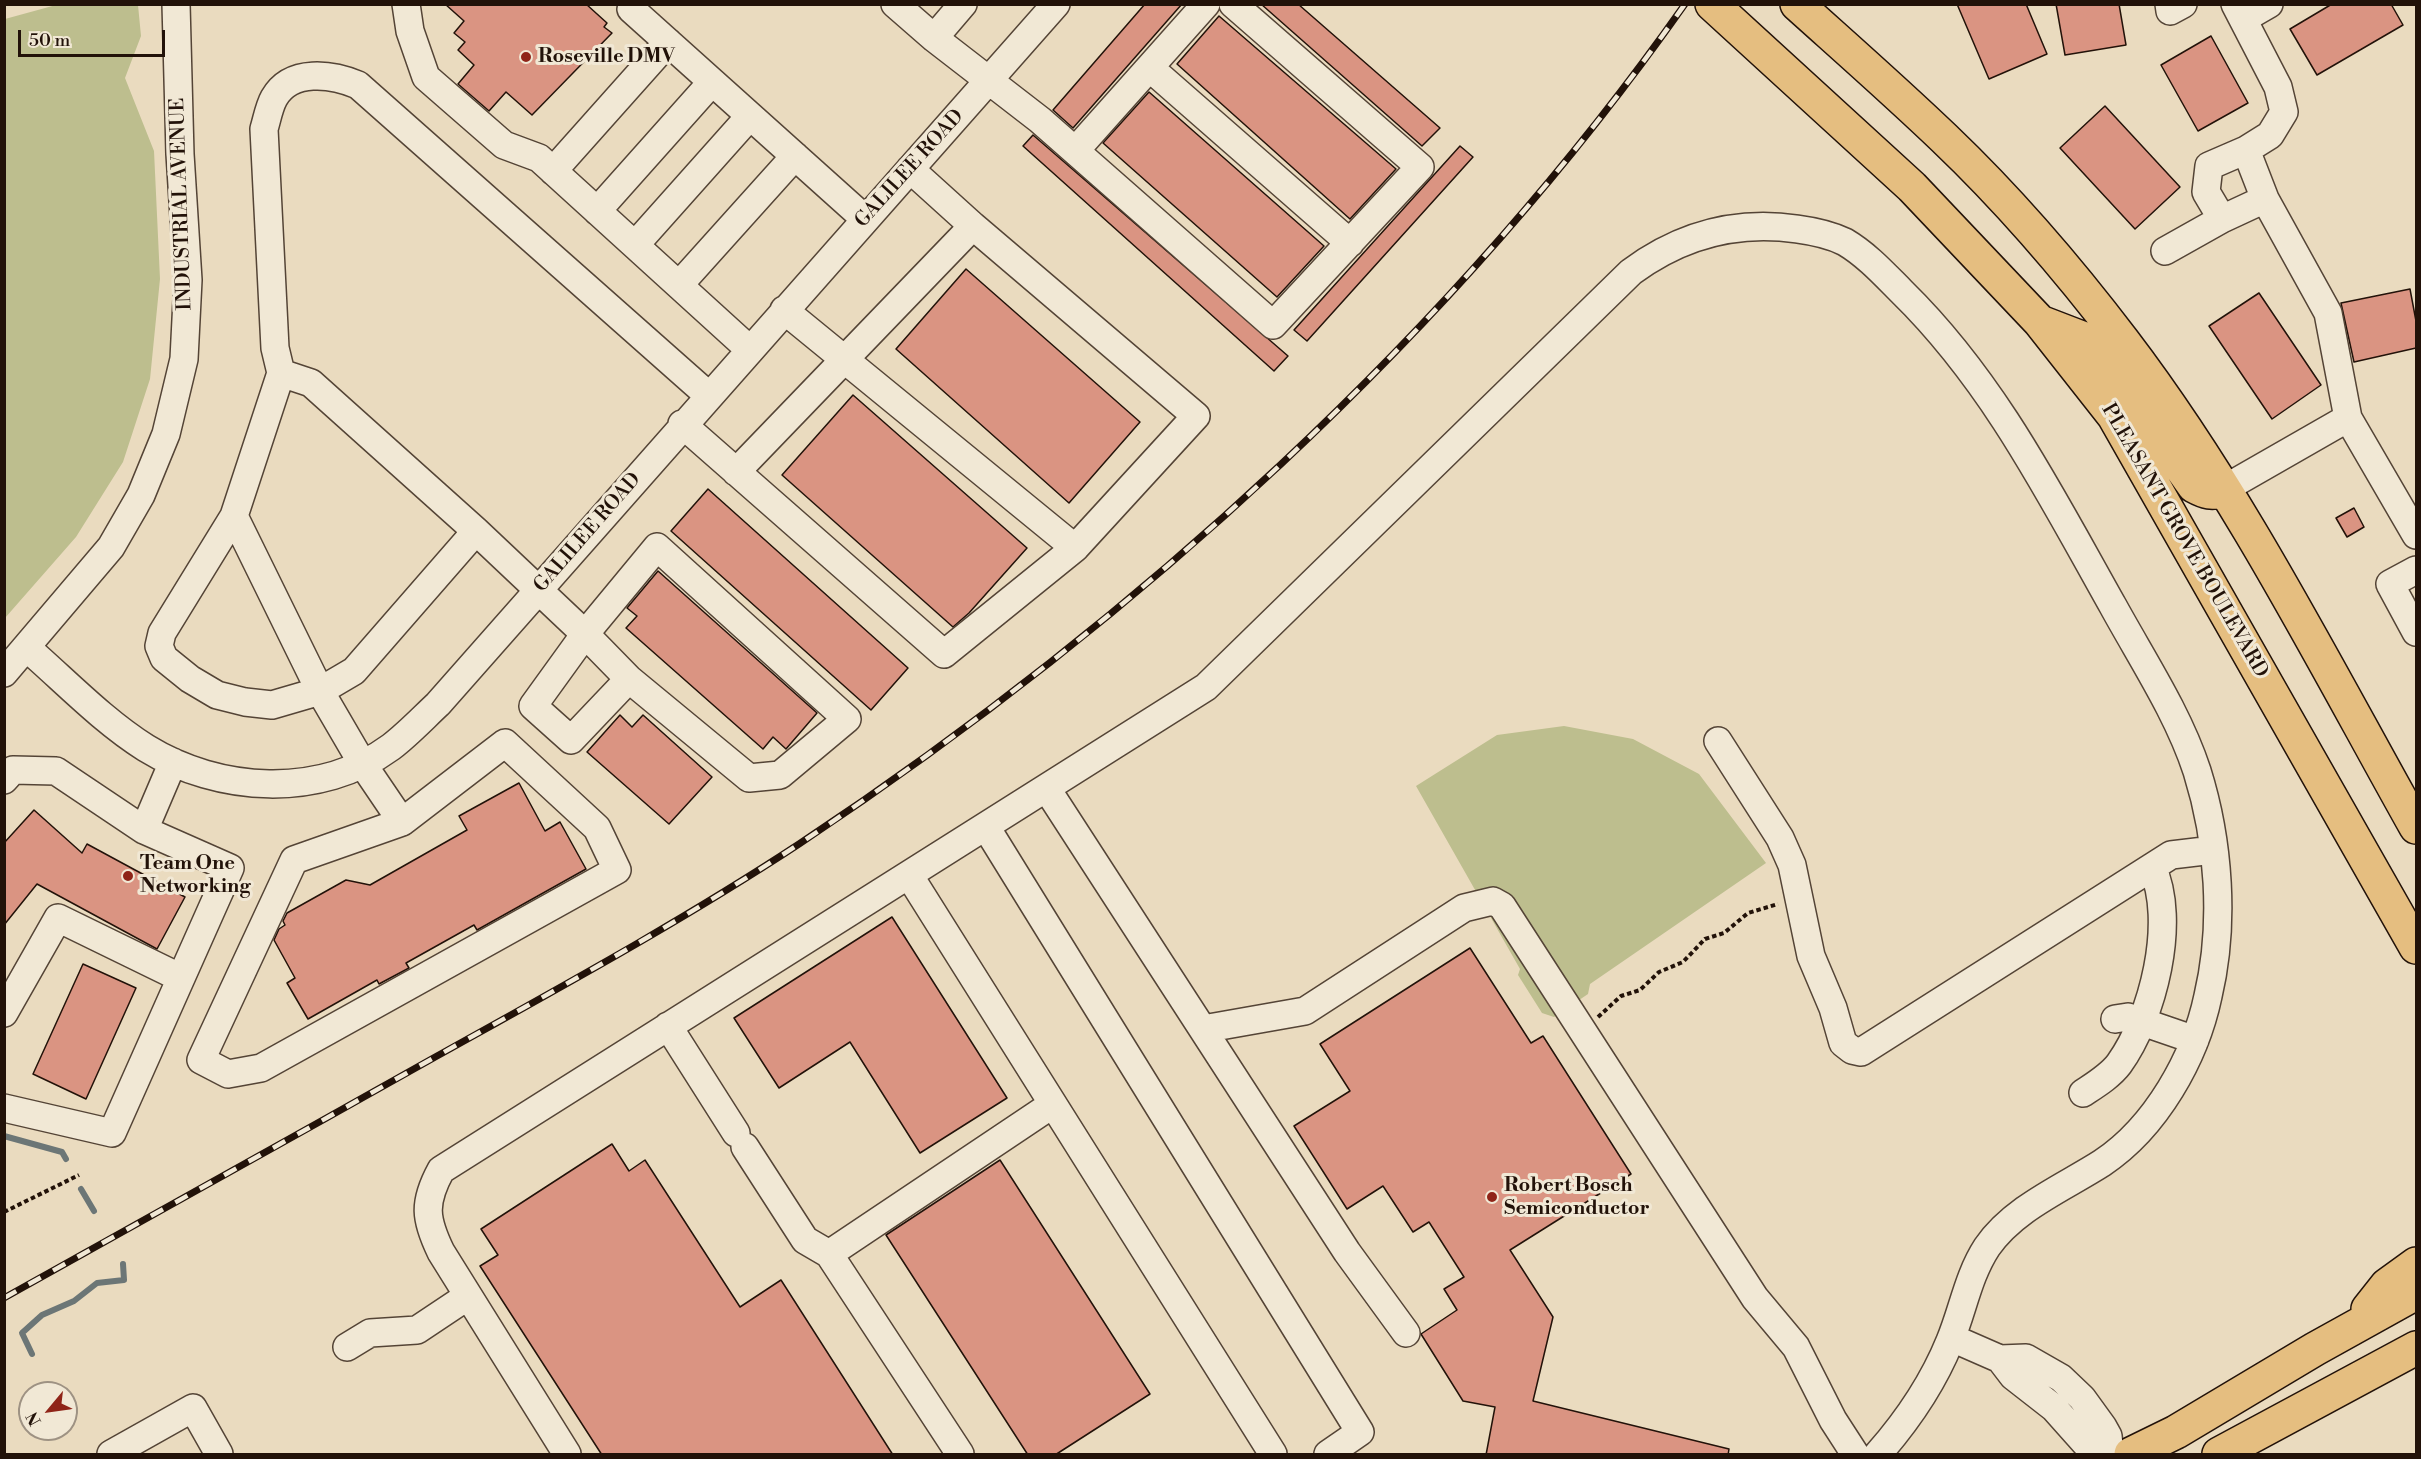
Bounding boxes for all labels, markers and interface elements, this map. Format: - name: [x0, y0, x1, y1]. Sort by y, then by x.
- scale bar: [21, 18, 168, 56]
- text: 50 m: [29, 29, 70, 52]
- place label: Roseville DMV: [538, 45, 675, 69]
- marker: Roseville DMV: [519, 50, 533, 64]
- street label: INDUSTRIAL AVENUE: [166, 97, 198, 311]
- street label: GALILEE ROAD: [851, 105, 969, 233]
- street label: PLEASANT GROVE BOULEVARD: [2095, 400, 2273, 682]
- street label: GALILEE ROAD: [529, 468, 647, 598]
- place label: Team One Networking: [140, 852, 251, 899]
- marker: Team One Networking: [121, 869, 135, 883]
- place label: Robert Bosch Semiconductor: [1504, 1174, 1650, 1221]
- marker: Robert Bosch Semiconductor: [1485, 1190, 1499, 1204]
- north arrow: [18, 1381, 78, 1441]
- text: N: [22, 1408, 46, 1429]

